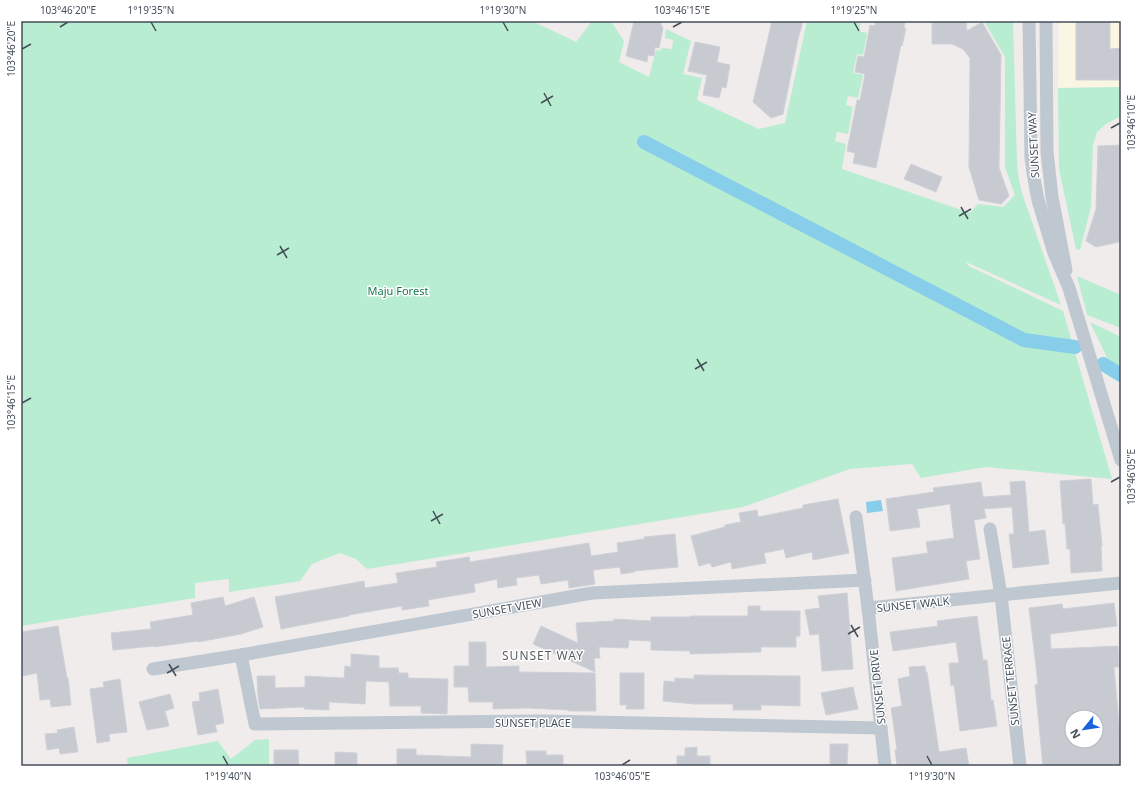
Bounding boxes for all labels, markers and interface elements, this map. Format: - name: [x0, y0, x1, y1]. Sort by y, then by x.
- text: 103°46'20"E: [40, 3, 96, 17]
- text: 1°19'35"N: [128, 3, 174, 17]
- text: 1°19'30"N: [480, 3, 526, 17]
- text: 103°46'15"E: [654, 3, 710, 17]
- text: 1°19'25"N: [831, 3, 877, 17]
- text: 103°46'20"E: [4, 21, 18, 77]
- text: 103°46'10"E: [1124, 95, 1138, 151]
- street label: SUNSET WAY: [1024, 111, 1042, 178]
- park label: Maju Forest: [368, 283, 428, 298]
- text: 103°46'15"E: [4, 375, 18, 431]
- text: 103°46'05"E: [1124, 449, 1138, 505]
- street label: SUNSET WALK: [876, 593, 950, 615]
- street label: SUNSET VIEW: [471, 594, 544, 621]
- street label: SUNSET TERRACE: [998, 636, 1022, 726]
- district label: SUNSET WAY: [502, 647, 584, 664]
- street label: SUNSET DRIVE: [866, 649, 888, 725]
- north arrow: [1064, 709, 1104, 749]
- street label: SUNSET PLACE: [495, 715, 571, 730]
- text: N: [1066, 727, 1084, 742]
- text: 1°19'40"N: [205, 769, 251, 783]
- text: 103°46'05"E: [594, 769, 650, 783]
- text: 1°19'30"N: [909, 769, 955, 783]

